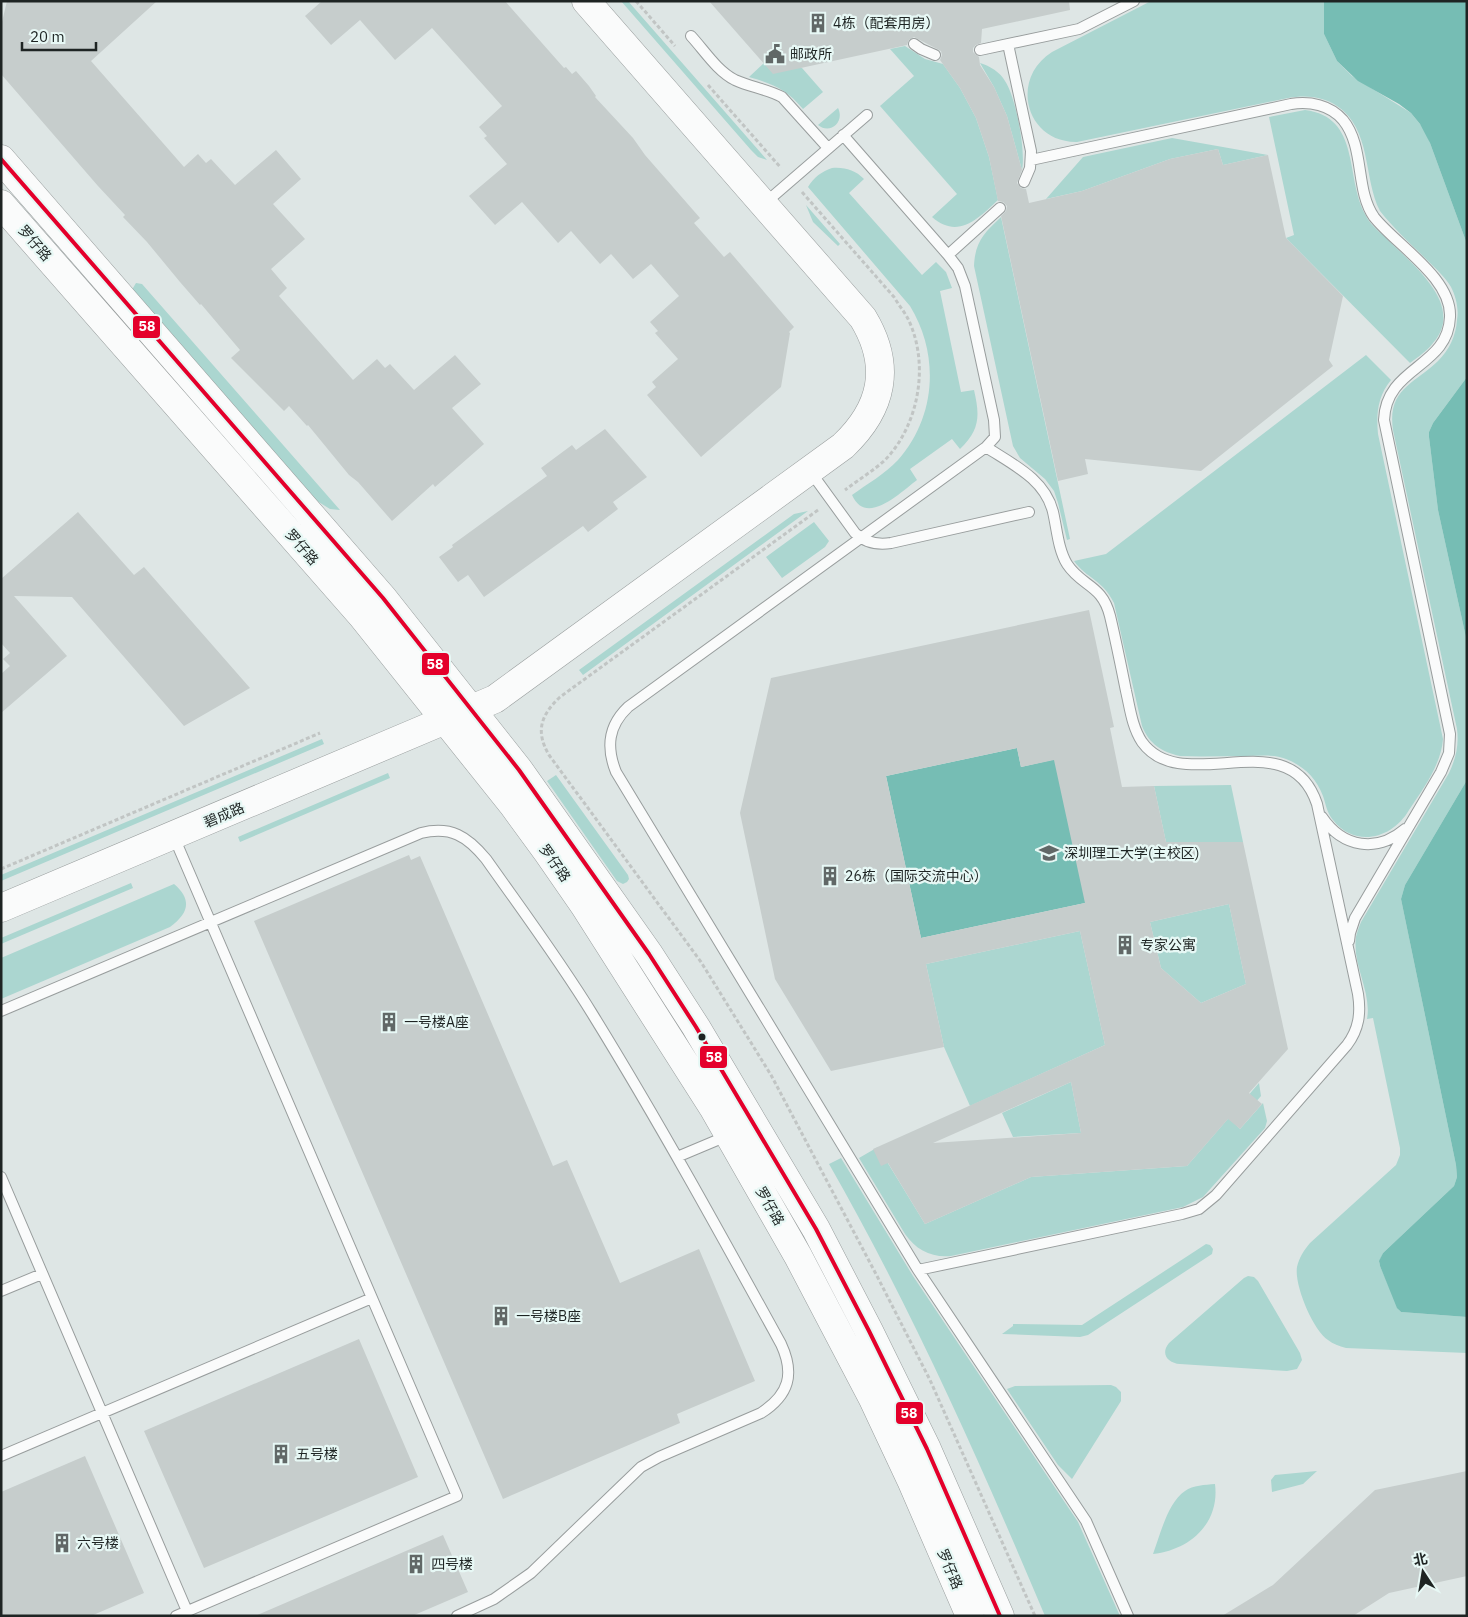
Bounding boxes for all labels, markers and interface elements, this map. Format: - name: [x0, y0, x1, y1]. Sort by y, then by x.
- building icon: 4栋（配套用房）: [807, 12, 829, 34]
- place label: 4栋（配套用房）: [833, 14, 939, 32]
- scale bar: [22, 20, 96, 52]
- text: 20 m: [30, 27, 65, 46]
- public building icon: 邮政所: [764, 43, 786, 65]
- place label: 邮政所: [790, 45, 832, 63]
- street label: 罗仔路: [14, 221, 56, 265]
- line badge: 58: [132, 315, 161, 339]
- text: 58: [139, 317, 155, 335]
- street label: 罗仔路: [281, 525, 323, 569]
- line badge: 58: [421, 652, 450, 676]
- text: 58: [427, 655, 443, 673]
- street label: 碧成路: [201, 799, 247, 831]
- street label: 罗仔路: [536, 841, 574, 885]
- school or university icon: 深圳理工大学(主校区): [1038, 842, 1060, 864]
- place label: 深圳理工大学(主校区): [1064, 844, 1199, 862]
- building icon: 26栋（国际交流中心）: [819, 865, 841, 887]
- place label: 26栋（国际交流中心）: [845, 867, 988, 885]
- building icon: 专家公寓: [1114, 934, 1136, 956]
- place label: 专家公寓: [1140, 936, 1196, 954]
- building icon: 一号楼A座: [378, 1011, 400, 1033]
- place label: 一号楼A座: [404, 1013, 469, 1031]
- unlabelled marker: [697, 1032, 707, 1042]
- line badge: 58: [699, 1045, 728, 1069]
- text: 58: [706, 1048, 722, 1066]
- street label: 罗仔路: [752, 1183, 788, 1229]
- building icon: 一号楼B座: [490, 1305, 512, 1327]
- place label: 一号楼B座: [516, 1307, 581, 1325]
- line badge: 58: [895, 1401, 924, 1425]
- text: 58: [901, 1404, 917, 1422]
- building icon: 五号楼: [270, 1443, 292, 1465]
- place label: 五号楼: [296, 1445, 338, 1463]
- building icon: 六号楼: [51, 1532, 73, 1554]
- place label: 六号楼: [77, 1534, 119, 1552]
- street label: 罗仔路: [934, 1546, 966, 1592]
- north arrow: [1398, 1547, 1448, 1597]
- text: 北: [1412, 1549, 1429, 1570]
- building icon: 四号楼: [405, 1553, 427, 1575]
- place label: 四号楼: [431, 1555, 473, 1573]

